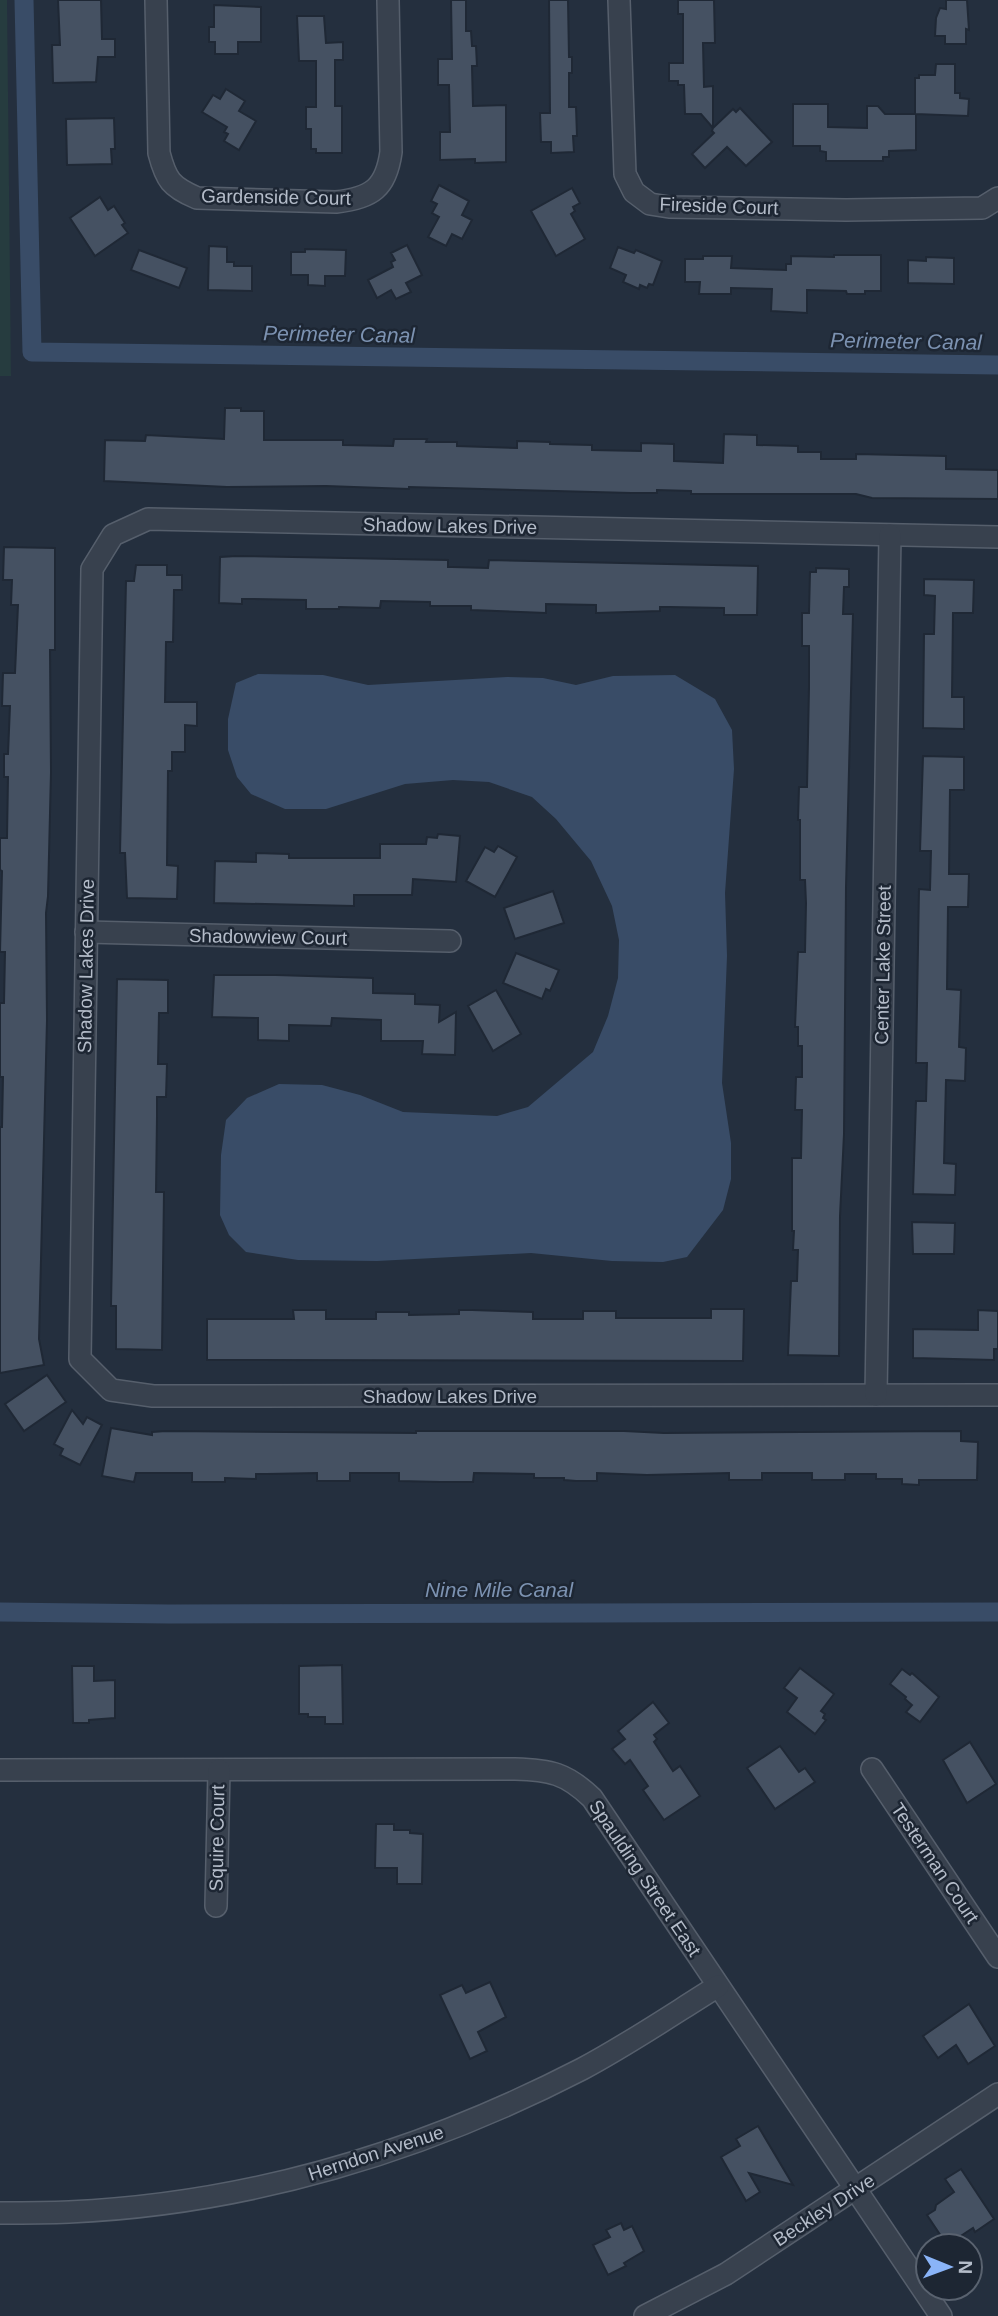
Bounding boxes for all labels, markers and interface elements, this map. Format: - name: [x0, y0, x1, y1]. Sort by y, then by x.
- street label: Gardenside Court: [201, 185, 352, 209]
- street label: Fireside Court: [659, 193, 780, 219]
- water label: Perimeter Canal: [263, 321, 416, 347]
- water label: Perimeter Canal: [830, 328, 983, 354]
- street label: Shadow Lakes Drive: [363, 514, 537, 538]
- street label: Shadow Lakes Drive: [74, 879, 98, 1053]
- street label: Center Lake Street: [871, 884, 895, 1045]
- street label: Shadowview Court: [189, 925, 348, 949]
- street label: Shadow Lakes Drive: [363, 1386, 537, 1407]
- water label: Nine Mile Canal: [425, 1578, 574, 1601]
- street label: Squire Court: [206, 1784, 228, 1892]
- street label: Spaulding Street East: [585, 1796, 705, 1961]
- street label: Testerman Court: [887, 1799, 983, 1928]
- street label: Herndon Avenue: [306, 2121, 446, 2185]
- street label: Beckley Drive: [770, 2170, 878, 2250]
- north arrow: [914, 2232, 984, 2302]
- text: N: [955, 2260, 976, 2274]

